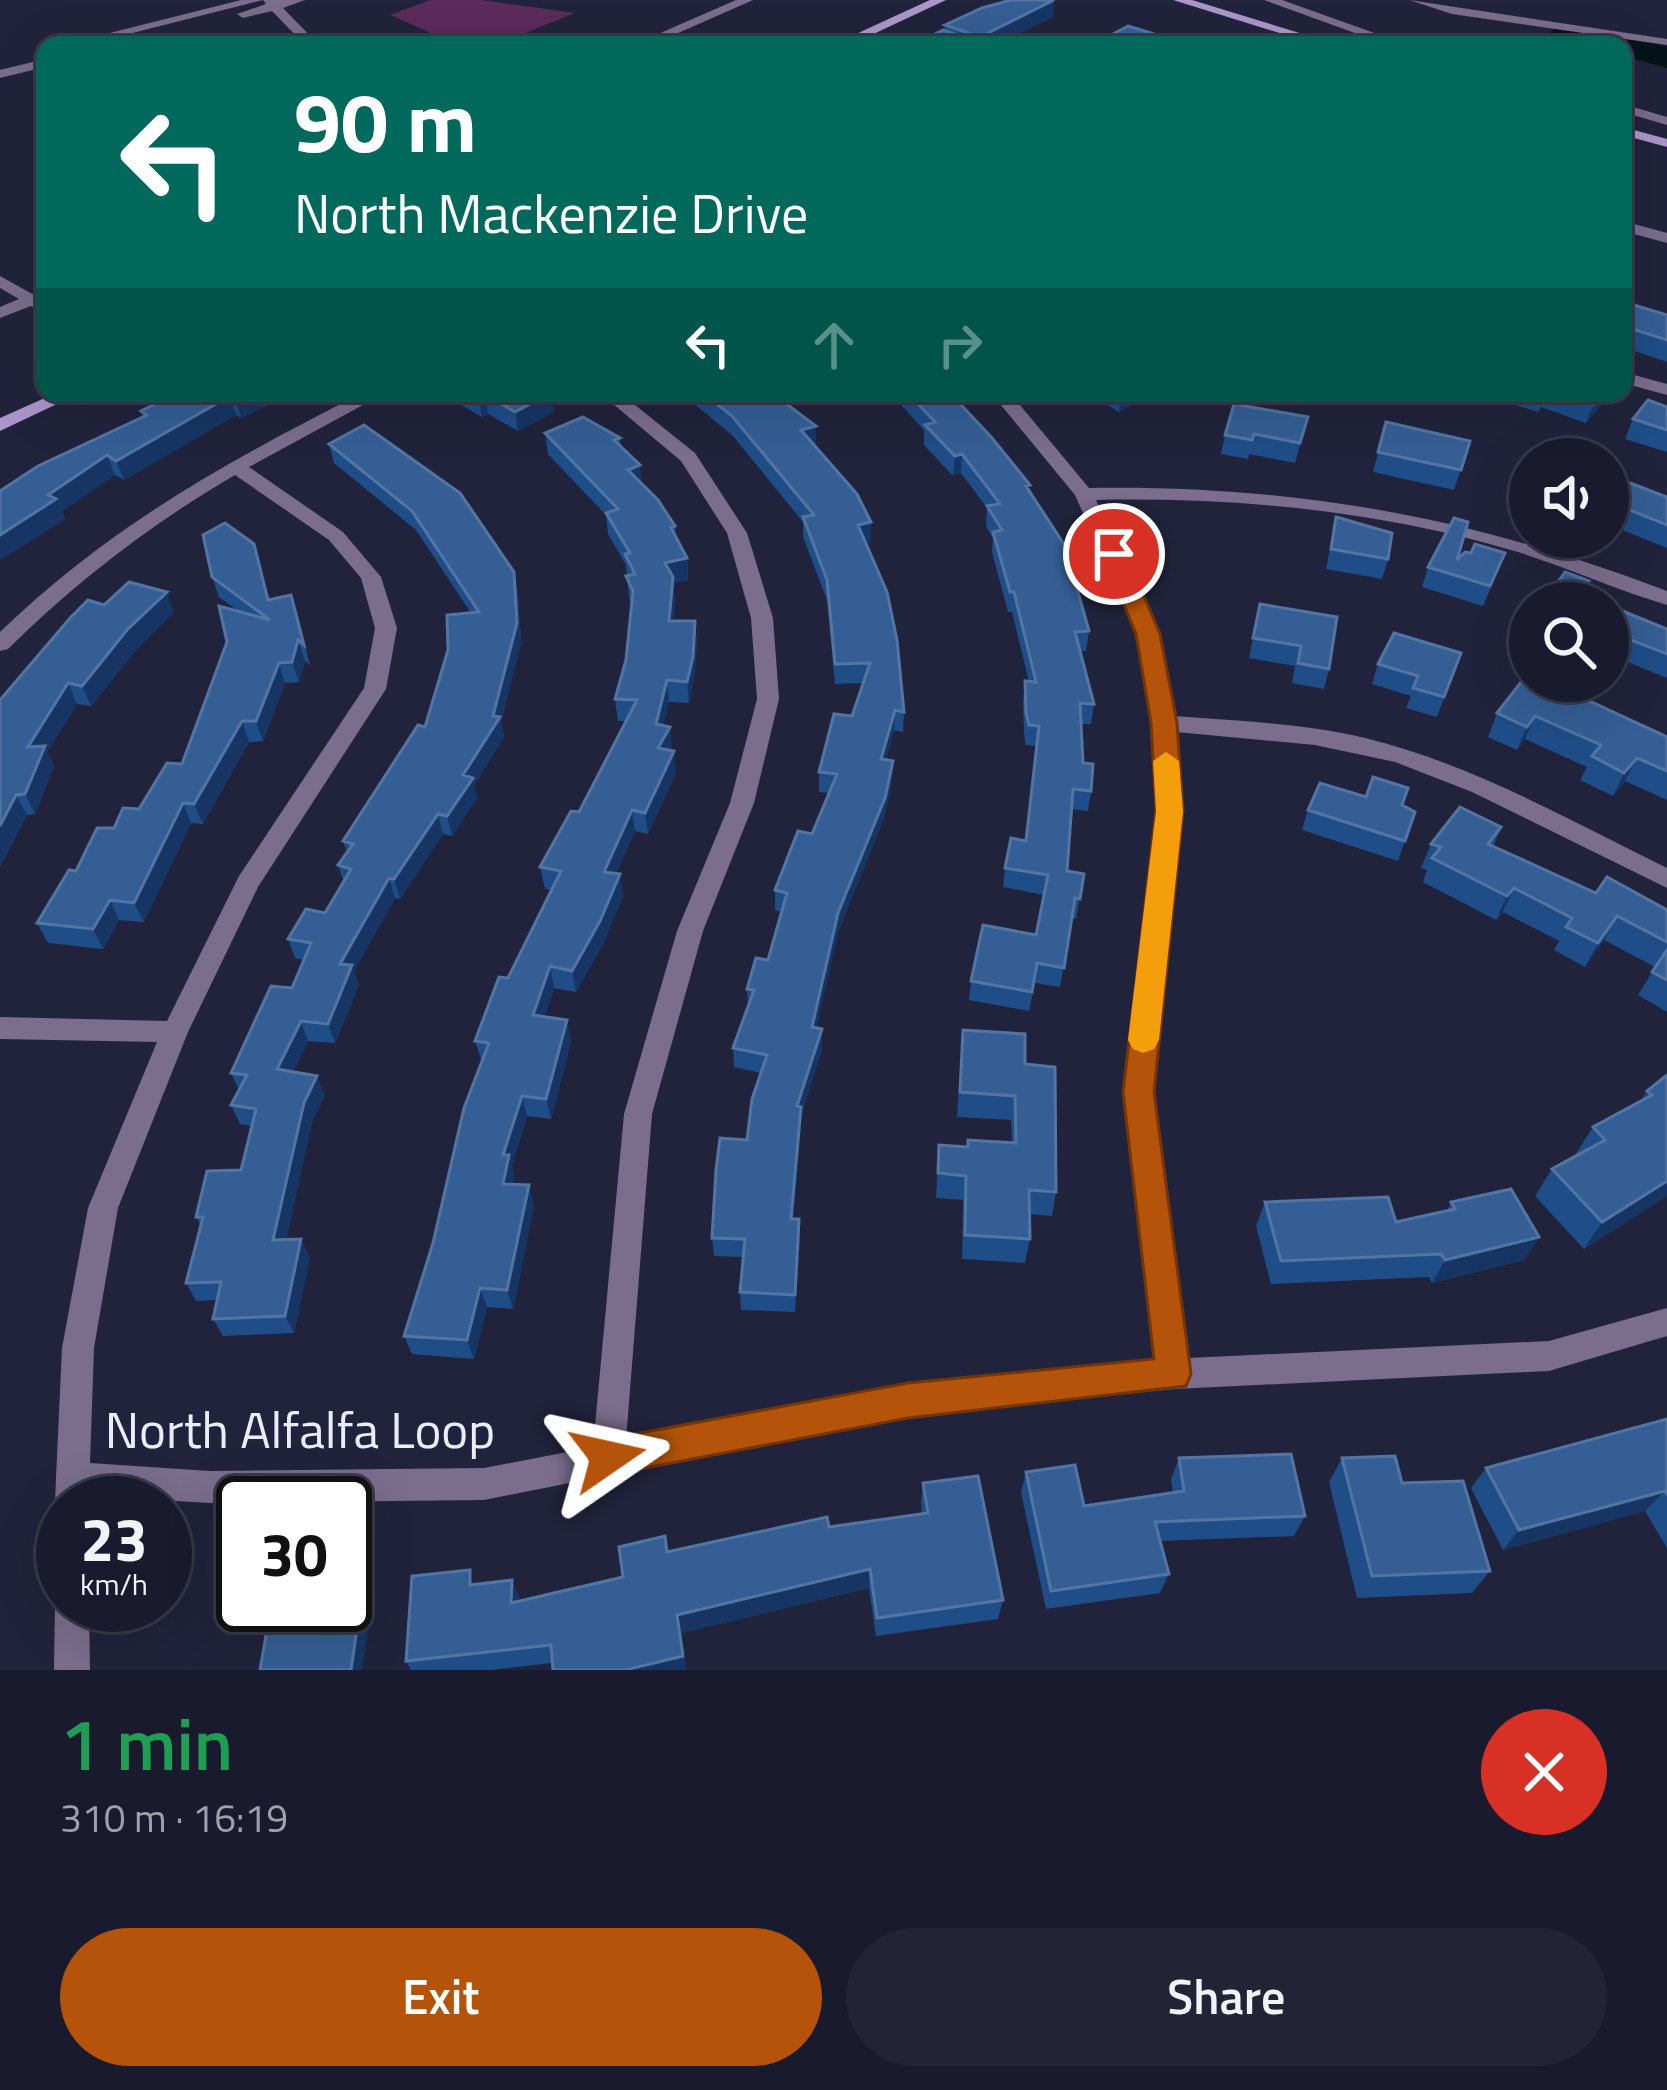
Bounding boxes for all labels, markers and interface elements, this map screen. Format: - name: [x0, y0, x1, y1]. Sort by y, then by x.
- text: 90 m: [294, 57, 477, 185]
- icon: left: [96, 84, 252, 240]
- text: North Mackenzie Drive: [294, 172, 808, 254]
- icon: left: [675, 312, 741, 378]
- icon: ahead: [801, 312, 867, 378]
- icon: right: [927, 312, 993, 378]
- map controls: [1509, 438, 1629, 702]
- button: sound: [1509, 438, 1629, 558]
- pin: [1063, 503, 1165, 605]
- icon: arrive: [1081, 521, 1147, 587]
- button: search: [1509, 582, 1629, 702]
- street label: North Alfalfa Loop: [105, 1390, 495, 1468]
- position arrow: [545, 1394, 671, 1520]
- speed limit sign: 30: [216, 1476, 372, 1632]
- text: 23: [80, 1493, 148, 1584]
- text: km/h: [80, 1561, 148, 1607]
- text: 1 min: [60, 1688, 233, 1798]
- button: close: [1481, 1709, 1607, 1835]
- text: 310 m · 16:19: [60, 1788, 288, 1847]
- button: Exit: [60, 1928, 822, 2066]
- button: Share: [846, 1928, 1607, 2066]

